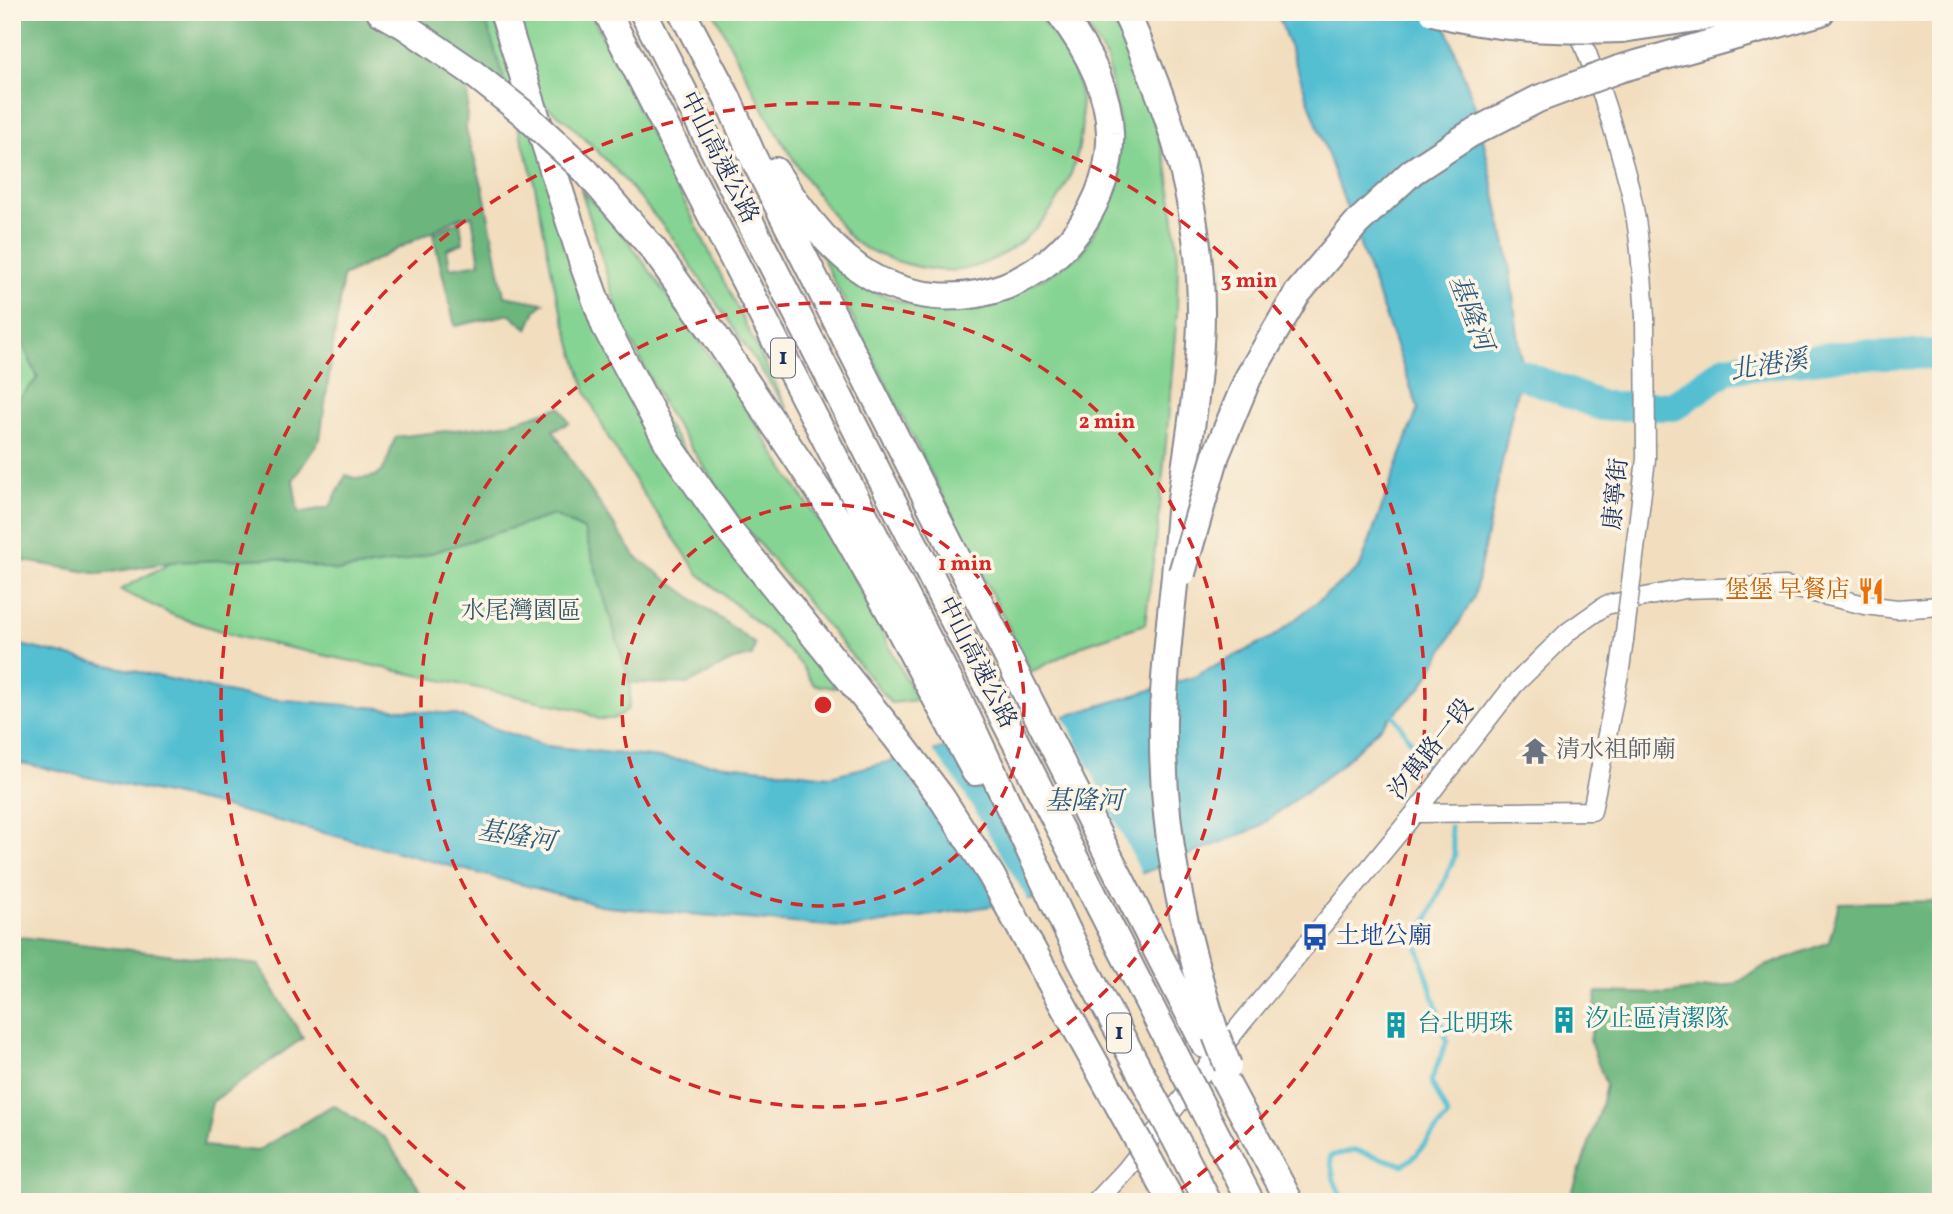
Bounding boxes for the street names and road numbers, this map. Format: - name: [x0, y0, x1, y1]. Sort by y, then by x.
- street label: 中山高速公路: [670, 86, 766, 230]
- road number: 1: [771, 338, 795, 378]
- street label: 康寧街: [1596, 456, 1638, 532]
- street label: 中山高速公路: [928, 591, 1024, 735]
- street label: 汐萬路一段: [1382, 692, 1482, 808]
- road number: 1: [1107, 1014, 1131, 1052]

